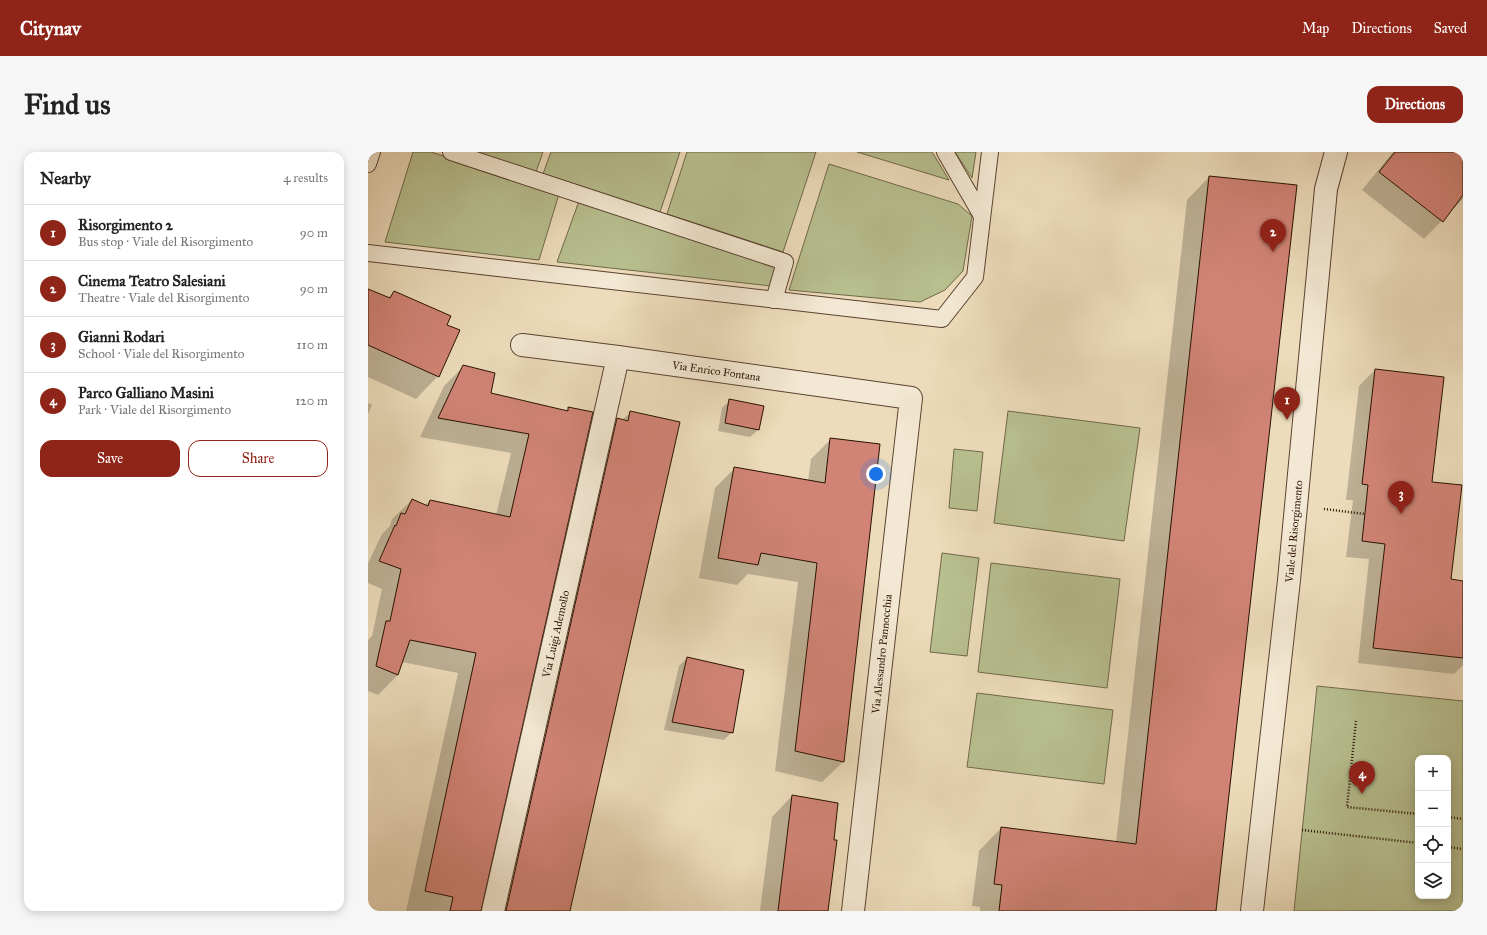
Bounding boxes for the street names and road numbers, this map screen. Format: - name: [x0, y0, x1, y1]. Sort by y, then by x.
- street label: Via Enrico Fontana: [670, 358, 762, 383]
- street label: Viale del Risorgimento: [1282, 479, 1305, 584]
- street label: Via Luigi Ademollo: [539, 589, 572, 680]
- street label: Via Alessandro Pannocchia: [869, 593, 895, 715]

